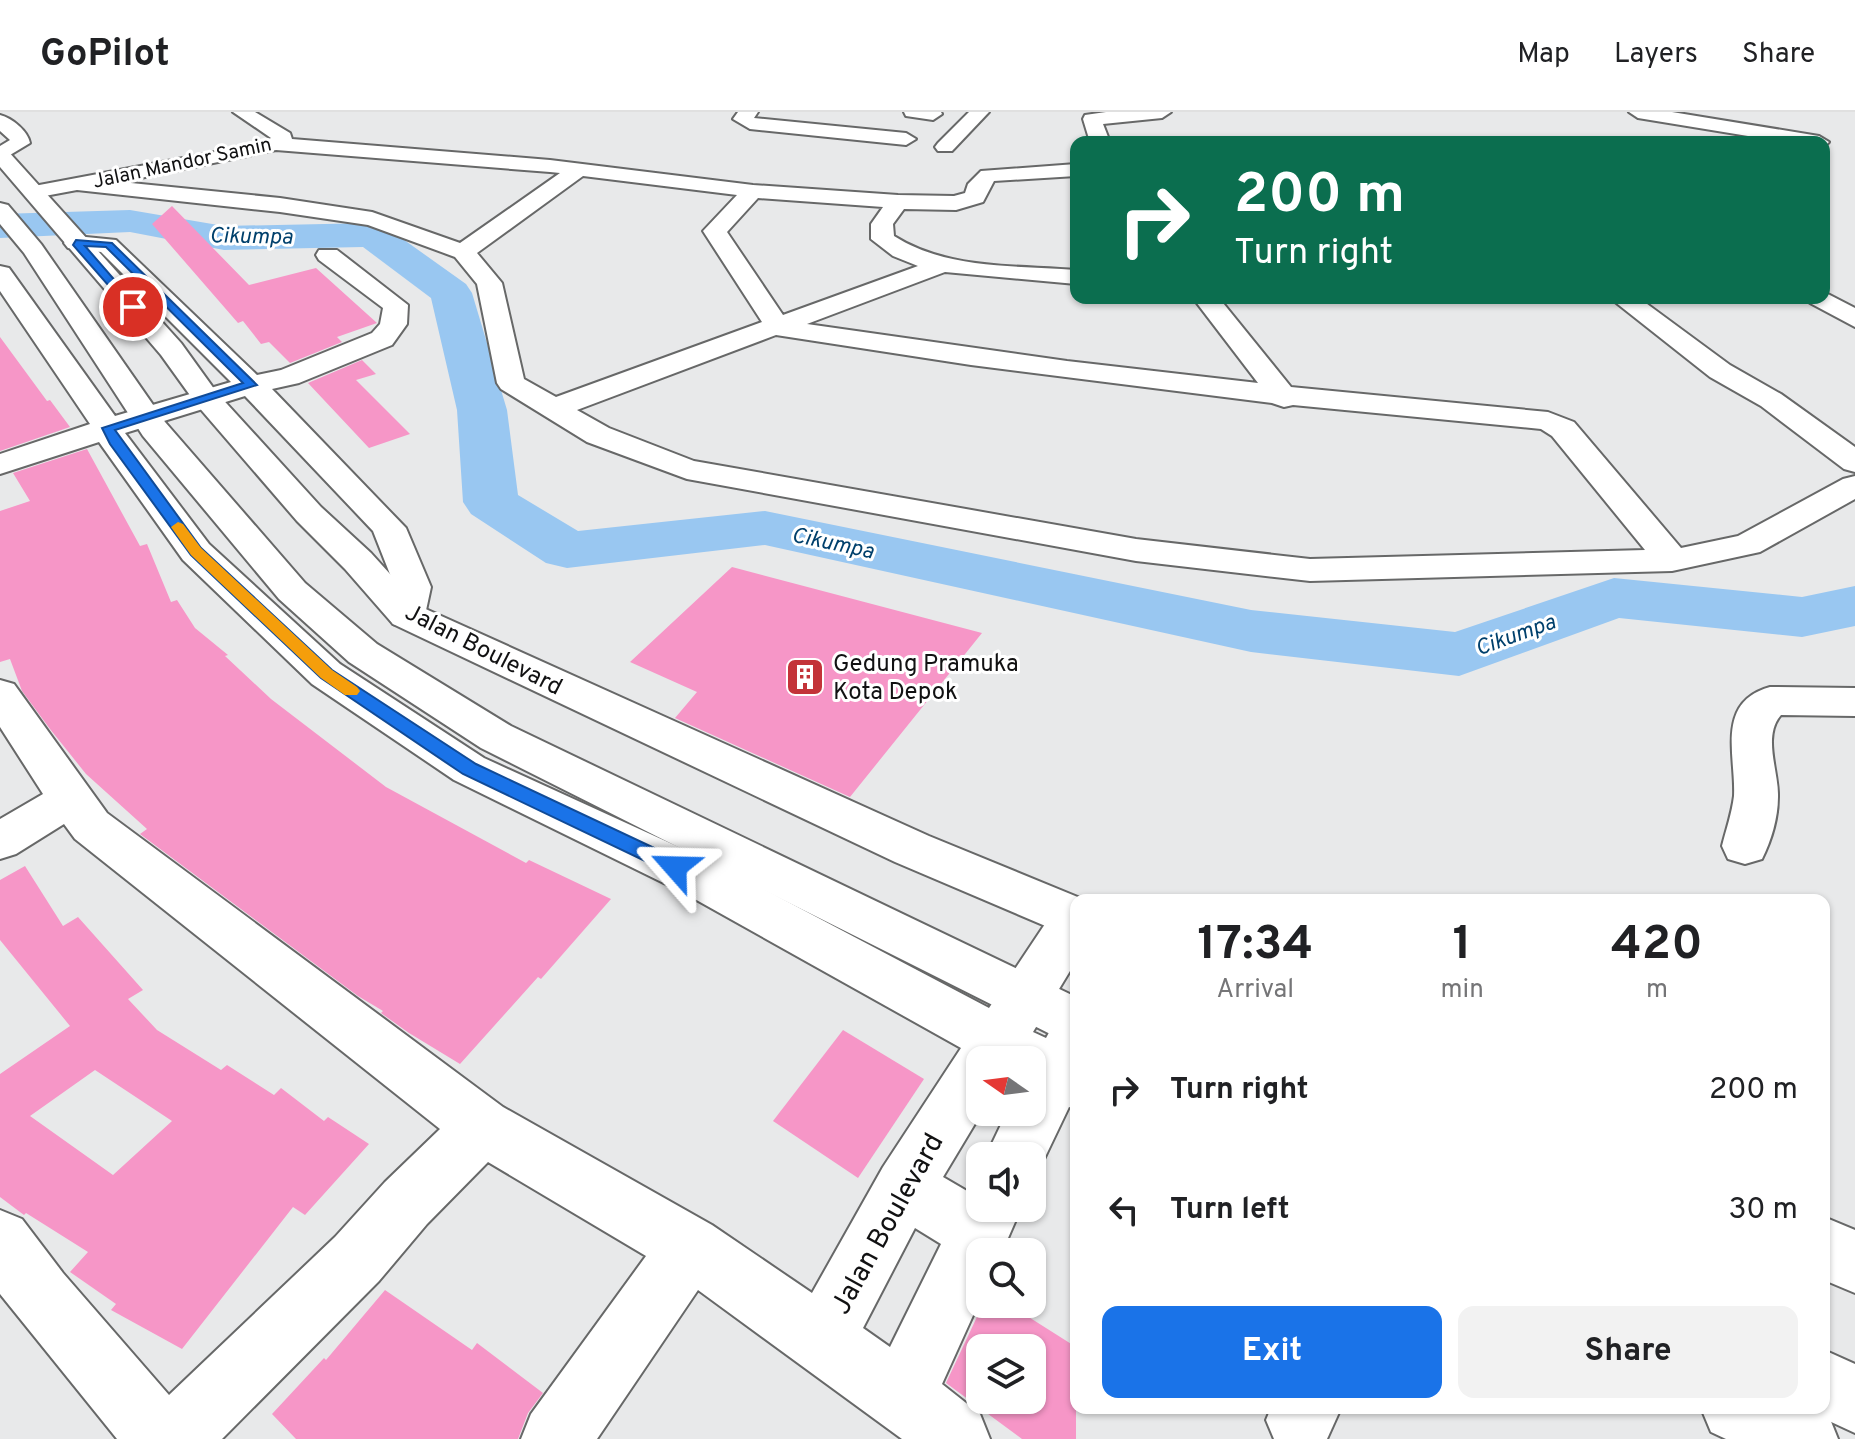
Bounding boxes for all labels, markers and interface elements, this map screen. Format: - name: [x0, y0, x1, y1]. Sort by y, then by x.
- text: GoPilot: [40, 31, 170, 80]
- text: Map: [1517, 37, 1570, 73]
- text: Layers: [1614, 37, 1698, 73]
- text: Share: [1742, 37, 1815, 73]
- street label: Jalan Mandor Samin: [91, 132, 274, 196]
- text: 200 m: [1234, 162, 1405, 232]
- icon: right: [1102, 168, 1206, 272]
- water label: Cikumpa: [209, 223, 294, 252]
- text: Turn right: [1234, 231, 1393, 277]
- pin: [99, 273, 167, 341]
- icon: arrive: [111, 285, 155, 329]
- water label: Cikumpa: [789, 523, 877, 566]
- street label: Jalan Boulevard: [399, 598, 567, 703]
- water label: Cikumpa: [1472, 609, 1560, 663]
- place label: Gedung Pramuka Kota Depok: [833, 650, 1019, 708]
- building icon: Gedung Pramuka Kota Depok: [784, 656, 826, 698]
- position arrow: [633, 825, 717, 909]
- text: 17:34: [1197, 916, 1313, 976]
- text: 1: [1453, 916, 1472, 976]
- text: 420: [1611, 916, 1703, 976]
- text: Arrival: [1217, 974, 1294, 1007]
- text: min: [1441, 974, 1484, 1007]
- text: m: [1646, 974, 1668, 1007]
- north arrow: [966, 1046, 1046, 1126]
- map controls: [966, 1046, 1046, 1414]
- icon: right: [1102, 1068, 1146, 1112]
- text: Turn right: [1170, 1072, 1308, 1109]
- text: 200 m: [1709, 1072, 1798, 1109]
- street label: Jalan Boulevard: [824, 1128, 953, 1321]
- button: sound: [966, 1142, 1046, 1222]
- icon: left: [1102, 1188, 1146, 1232]
- text: Turn left: [1170, 1192, 1290, 1229]
- text: 30 m: [1729, 1192, 1798, 1229]
- button: search: [966, 1238, 1046, 1318]
- button: Exit: [1102, 1306, 1442, 1398]
- button: Share: [1458, 1306, 1798, 1398]
- button: layers: [966, 1334, 1046, 1414]

